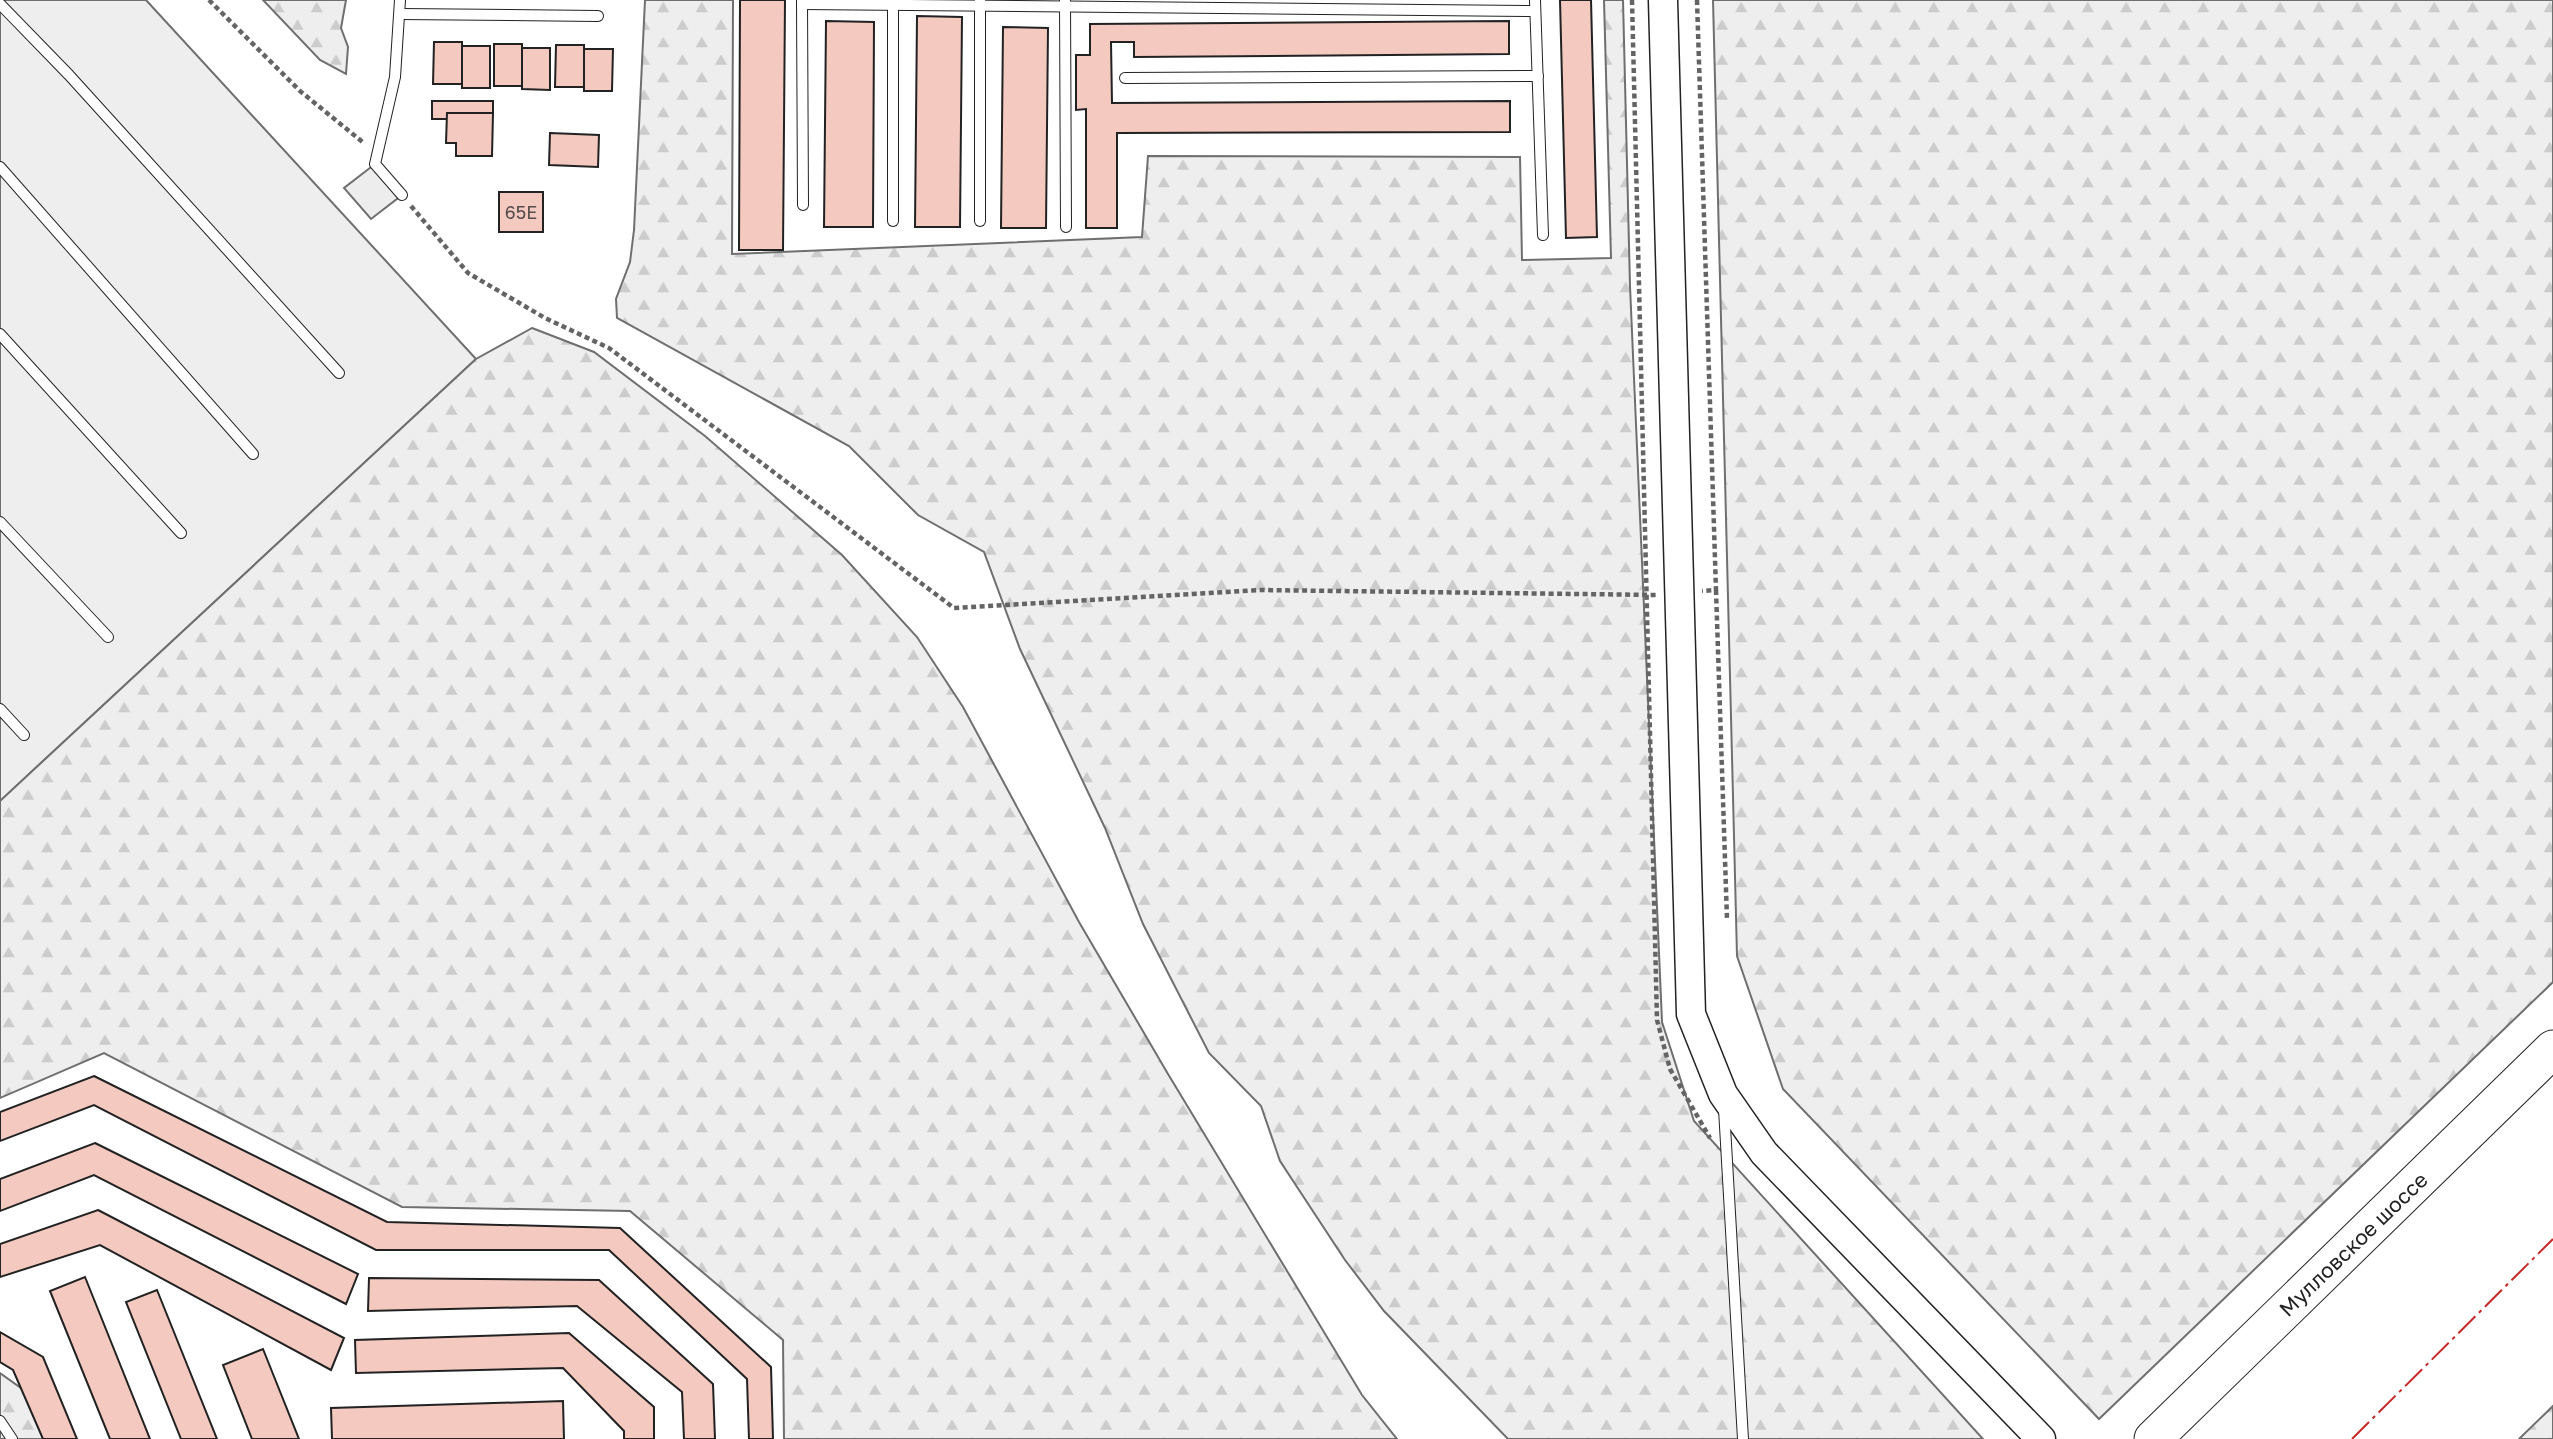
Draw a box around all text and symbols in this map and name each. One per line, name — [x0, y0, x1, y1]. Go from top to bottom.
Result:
house number: 65Е — [505, 201, 537, 223]
street label: Мулловское шоссе — [2273, 1166, 2433, 1322]

